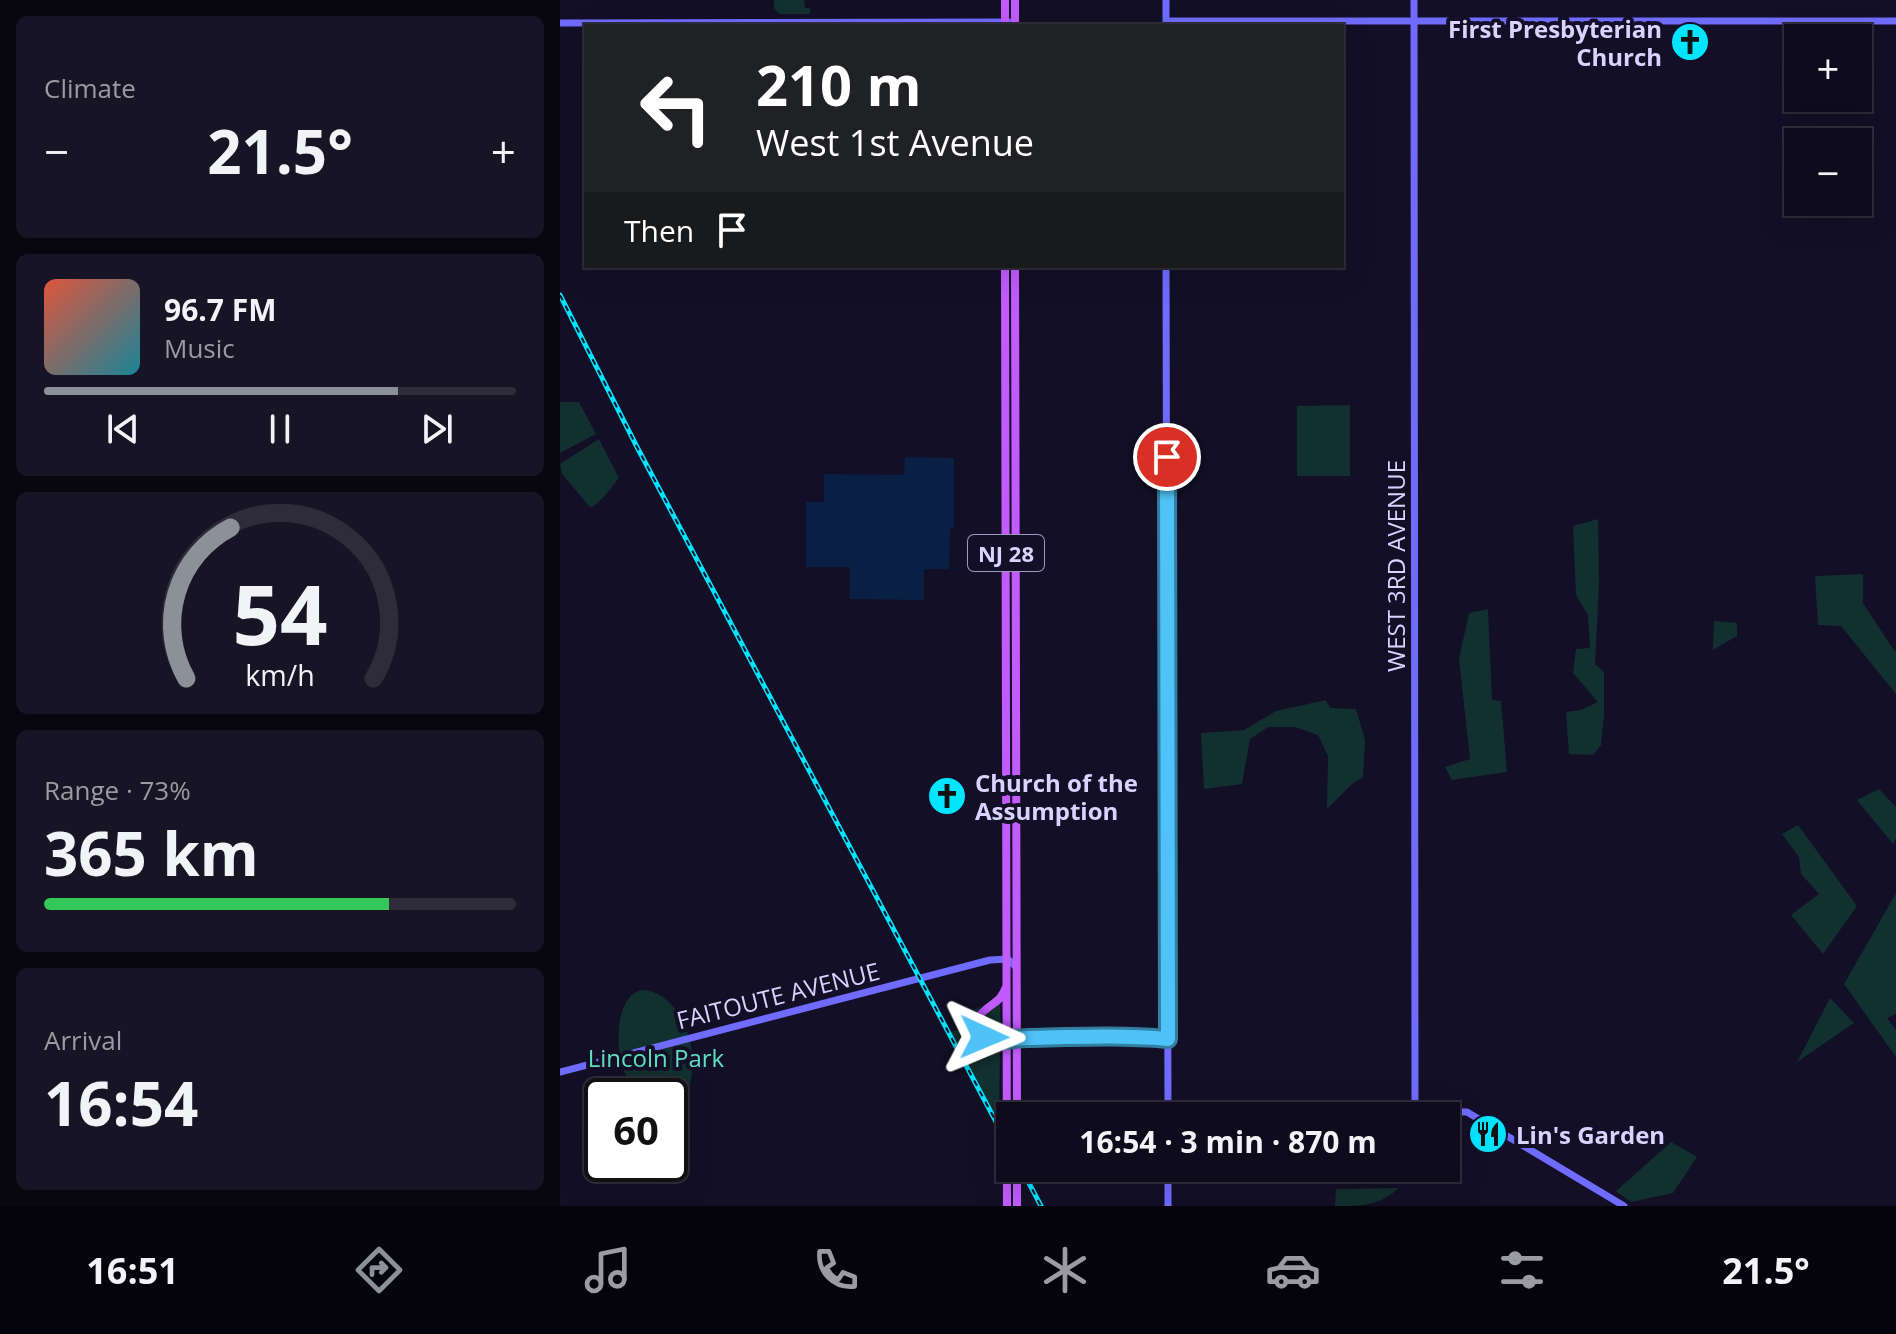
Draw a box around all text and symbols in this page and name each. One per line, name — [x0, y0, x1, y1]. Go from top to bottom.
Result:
place label: First Presbyterian Church — [1448, 12, 1662, 73]
church icon: First Presbyterian Church — [1669, 21, 1711, 63]
map controls — [1784, 24, 1872, 216]
button: + — [1784, 24, 1872, 112]
text: 210 m — [756, 46, 922, 122]
icon: left — [624, 56, 728, 160]
text: Climate — [44, 70, 136, 106]
text: 21.5° — [207, 110, 353, 192]
text: West 1st Avenue — [756, 118, 1034, 167]
text: − — [44, 121, 69, 181]
text: + — [491, 121, 516, 181]
button: − — [1784, 128, 1872, 216]
icon: arrive — [710, 208, 754, 252]
text: Then — [624, 210, 694, 251]
text: 96.7 FM — [164, 289, 277, 330]
text: Music — [164, 330, 235, 366]
icon: previous — [101, 407, 145, 451]
icon: pause — [258, 407, 302, 451]
icon: next — [415, 407, 459, 451]
pin — [1133, 423, 1201, 491]
icon: arrive — [1145, 435, 1189, 479]
street label: WEST 3RD AVENUE — [1379, 460, 1412, 672]
road number: NJ 28 — [968, 535, 1044, 571]
text: 54 — [232, 556, 328, 669]
text: km/h — [245, 655, 315, 694]
place label: Church of the Assumption — [975, 766, 1138, 827]
text: Range · 73% — [44, 772, 191, 808]
church icon: Church of the Assumption — [926, 775, 968, 817]
text: 365 km — [44, 812, 259, 894]
street label: FAITOUTE AVENUE — [673, 954, 883, 1036]
position arrow — [942, 995, 1026, 1079]
text: Arrival — [44, 1022, 122, 1058]
park label: Lincoln Park — [588, 1041, 725, 1074]
text: 16:54 — [44, 1062, 198, 1144]
speed limit sign: 60 — [584, 1078, 688, 1182]
restaurant icon: Lin's Garden — [1467, 1113, 1509, 1155]
place label: Lin's Garden — [1516, 1118, 1665, 1151]
text: 16:54 · 3 min · 870 m — [1079, 1121, 1377, 1162]
icon: directions — [351, 1242, 407, 1298]
icon: music — [580, 1242, 636, 1298]
icon: phone — [808, 1242, 864, 1298]
icon: climate — [1037, 1242, 1093, 1298]
icon: car — [1265, 1242, 1321, 1298]
icon: filters — [1494, 1242, 1550, 1298]
text: 16:51 — [86, 1246, 179, 1295]
text: 21.5° — [1722, 1246, 1810, 1295]

